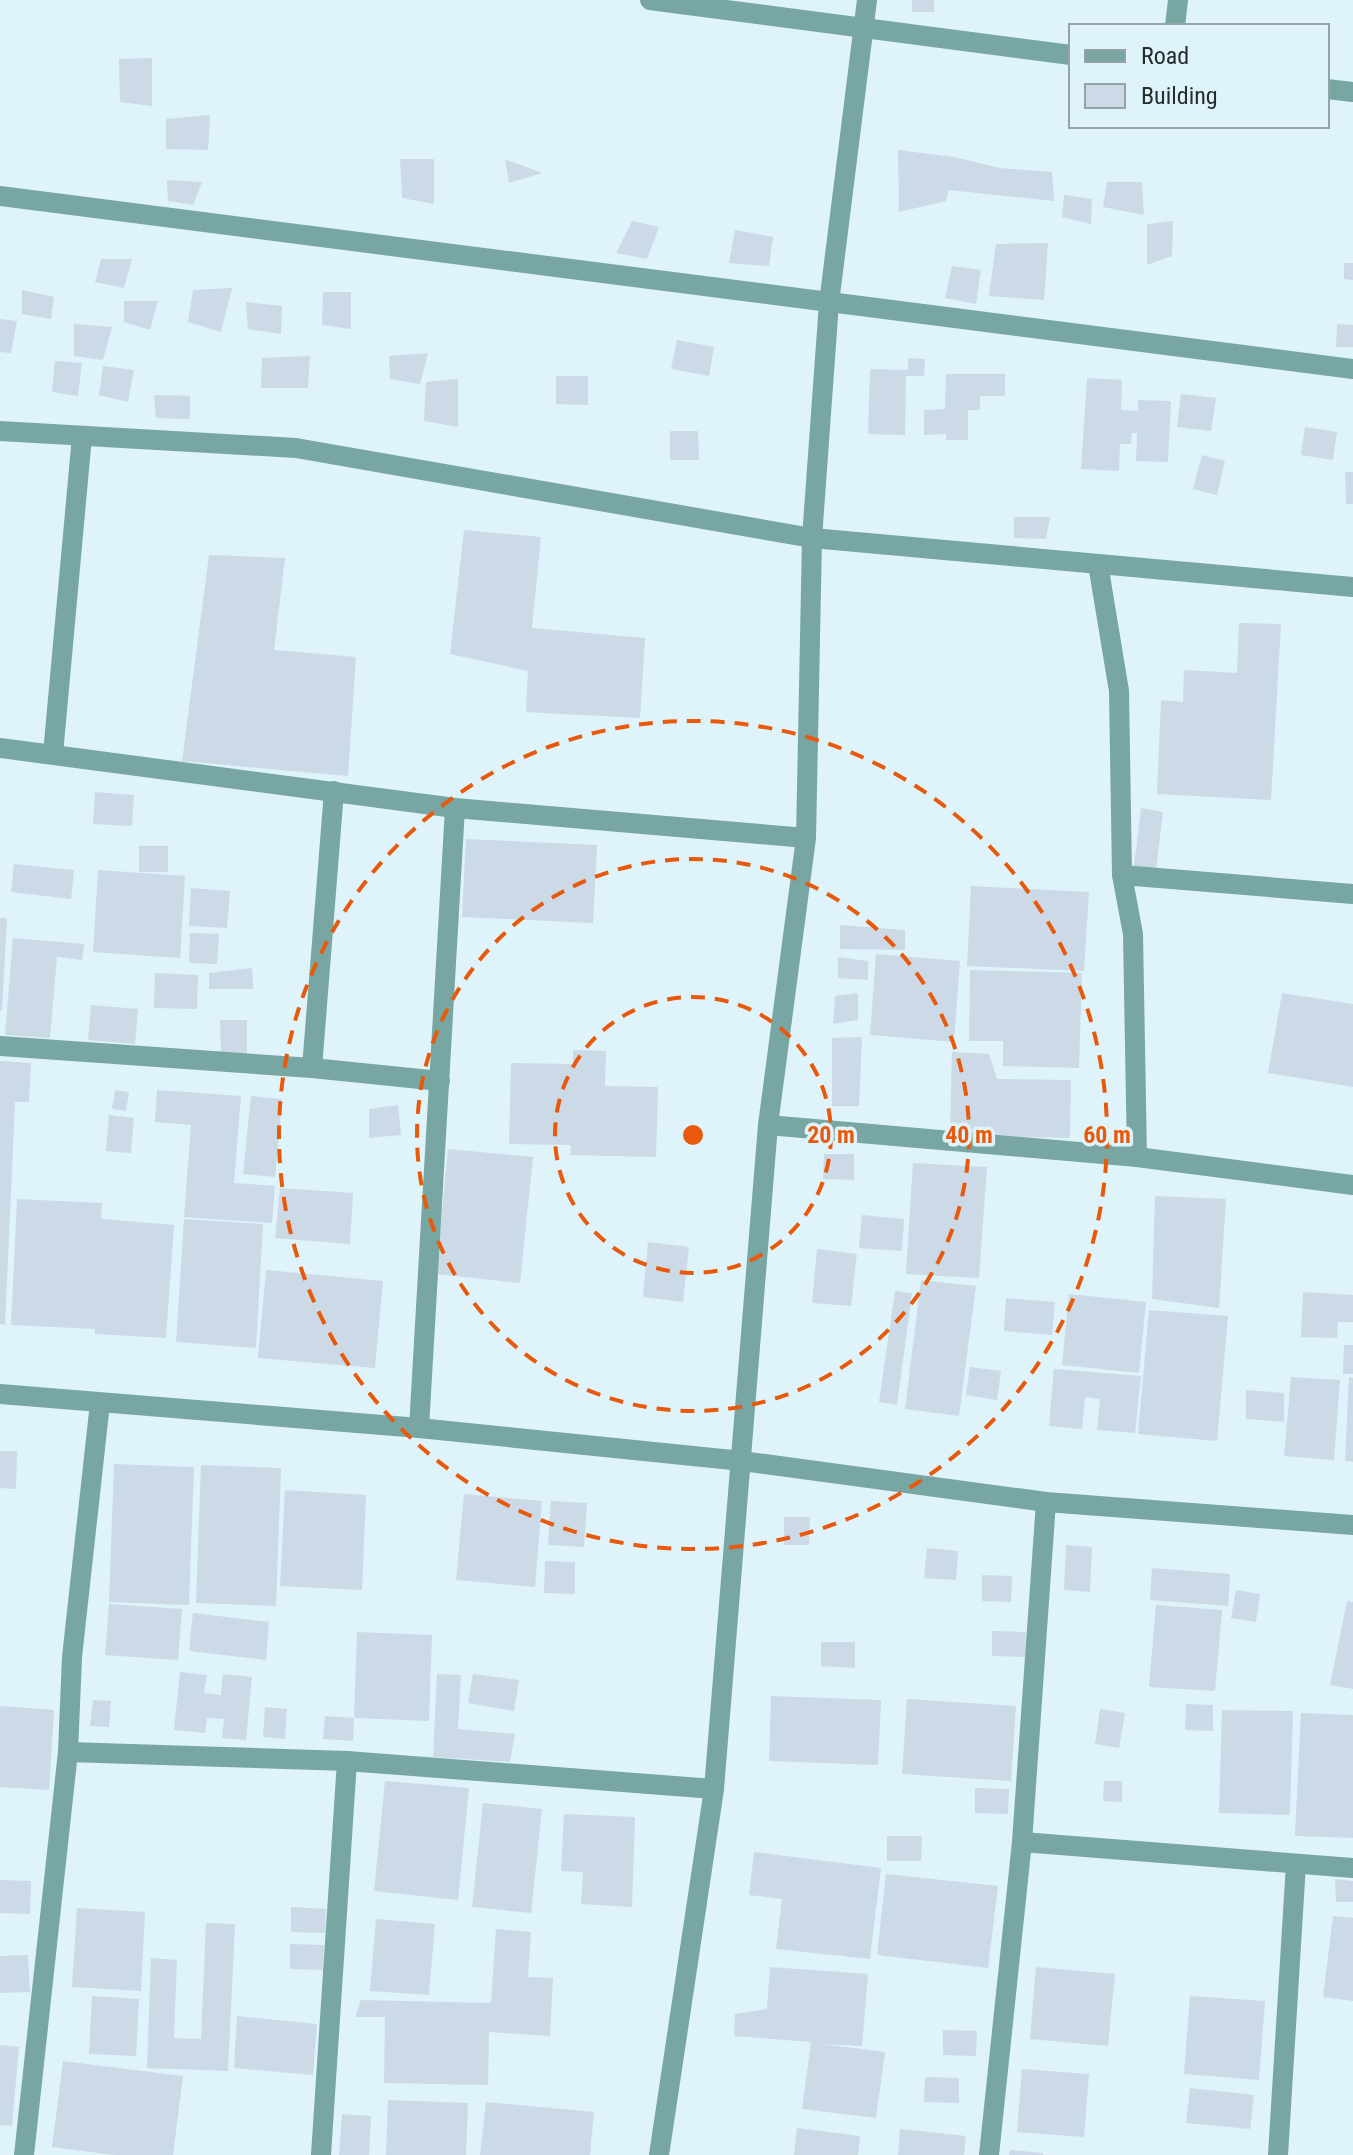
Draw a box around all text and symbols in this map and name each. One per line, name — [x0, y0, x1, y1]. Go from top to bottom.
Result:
legend — [1069, 24, 1329, 128]
text: Road — [1141, 42, 1189, 70]
text: Building — [1141, 82, 1218, 110]
centre of rings — [679, 1121, 707, 1149]
text: 20 m — [807, 1121, 855, 1149]
text: 40 m — [945, 1121, 993, 1149]
text: 60 m — [1083, 1121, 1131, 1149]

